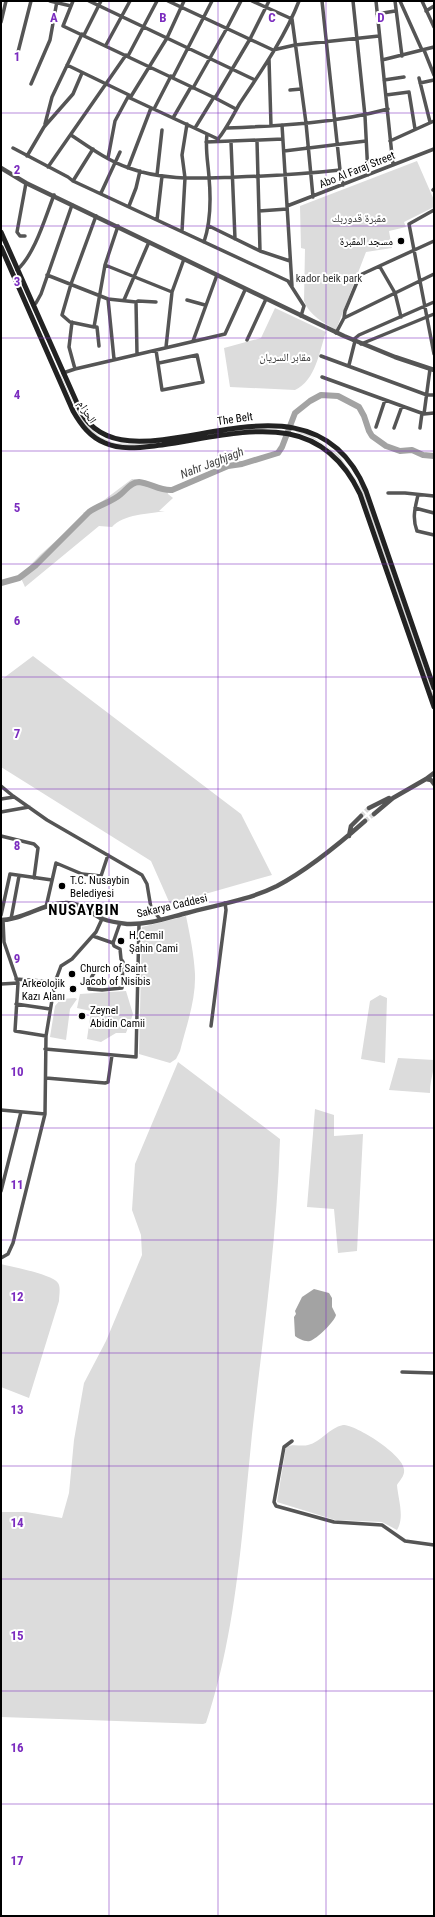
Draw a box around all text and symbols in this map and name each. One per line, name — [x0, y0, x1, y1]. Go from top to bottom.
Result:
text: A — [50, 10, 58, 25]
text: B — [159, 10, 167, 25]
text: C — [268, 10, 276, 25]
text: D — [377, 10, 385, 25]
text: 1 — [14, 49, 20, 64]
street label: Abo Al Faraj Street — [317, 149, 397, 191]
text: 2 — [14, 162, 21, 177]
park label: مقبرة قدوربك — [332, 212, 386, 225]
place label: مسجد المقبرة — [340, 235, 393, 248]
marker: مسجد المقبرة — [396, 236, 406, 246]
park label: kador beik park — [296, 272, 362, 285]
text: 3 — [14, 274, 20, 289]
park label: مقابر السريان — [259, 351, 311, 364]
text: 4 — [14, 387, 21, 402]
street label: الحزام — [75, 398, 99, 426]
street label: The Belt — [216, 410, 254, 428]
water label: Nahr Jaghjagh — [178, 444, 246, 482]
text: 5 — [14, 500, 21, 515]
text: 6 — [14, 613, 21, 628]
text: 7 — [14, 726, 21, 741]
text: 8 — [14, 838, 20, 853]
place label: T.C. Nusaybin Belediyesi — [70, 874, 129, 900]
marker: T.C. Nusaybin Belediyesi — [57, 881, 67, 891]
street label: Sakarya Caddesi — [135, 892, 209, 920]
district label: NUSAYBIN — [48, 901, 120, 919]
place label: H.Cemil Şahin Cami — [129, 929, 178, 955]
marker: H.Cemil Şahin Cami — [116, 936, 126, 946]
text: 9 — [14, 951, 20, 966]
place label: Church of Saint Jacob of Nisibis — [80, 962, 151, 988]
marker: Church of Saint Jacob of Nisibis — [67, 969, 77, 979]
place label: Arkeolojik Kazı Alanı — [22, 977, 65, 1003]
marker: Arkeolojik Kazı Alanı — [68, 984, 78, 994]
place label: Zeynel Abidin Camii — [90, 1004, 145, 1030]
marker: Zeynel Abidin Camii — [77, 1011, 87, 1021]
text: 10 — [10, 1064, 24, 1079]
text: 11 — [10, 1177, 24, 1192]
text: 12 — [10, 1289, 24, 1304]
text: 13 — [10, 1402, 24, 1417]
text: 14 — [10, 1515, 24, 1530]
text: 15 — [10, 1628, 24, 1643]
text: 16 — [10, 1740, 24, 1755]
text: 17 — [10, 1853, 24, 1868]

